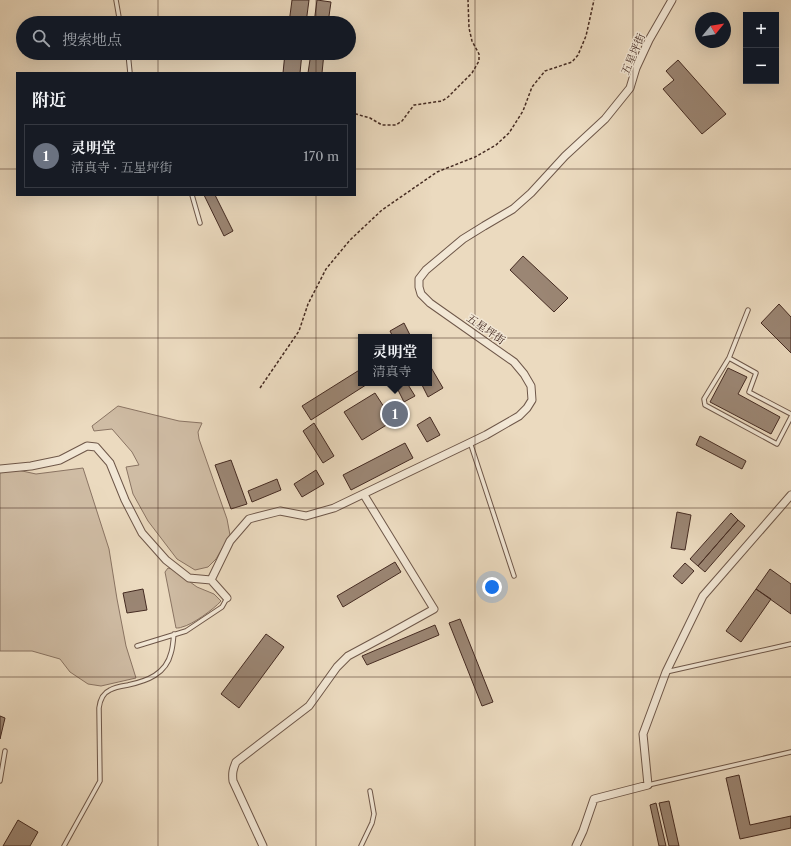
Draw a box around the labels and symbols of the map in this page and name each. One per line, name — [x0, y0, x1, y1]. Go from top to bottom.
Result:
north arrow — [695, 12, 731, 48]
street label: 五星坪街 — [618, 31, 648, 77]
street label: 五星坪街 — [464, 311, 508, 347]
pin: 1 — [382, 399, 408, 429]
your location — [482, 577, 502, 597]

